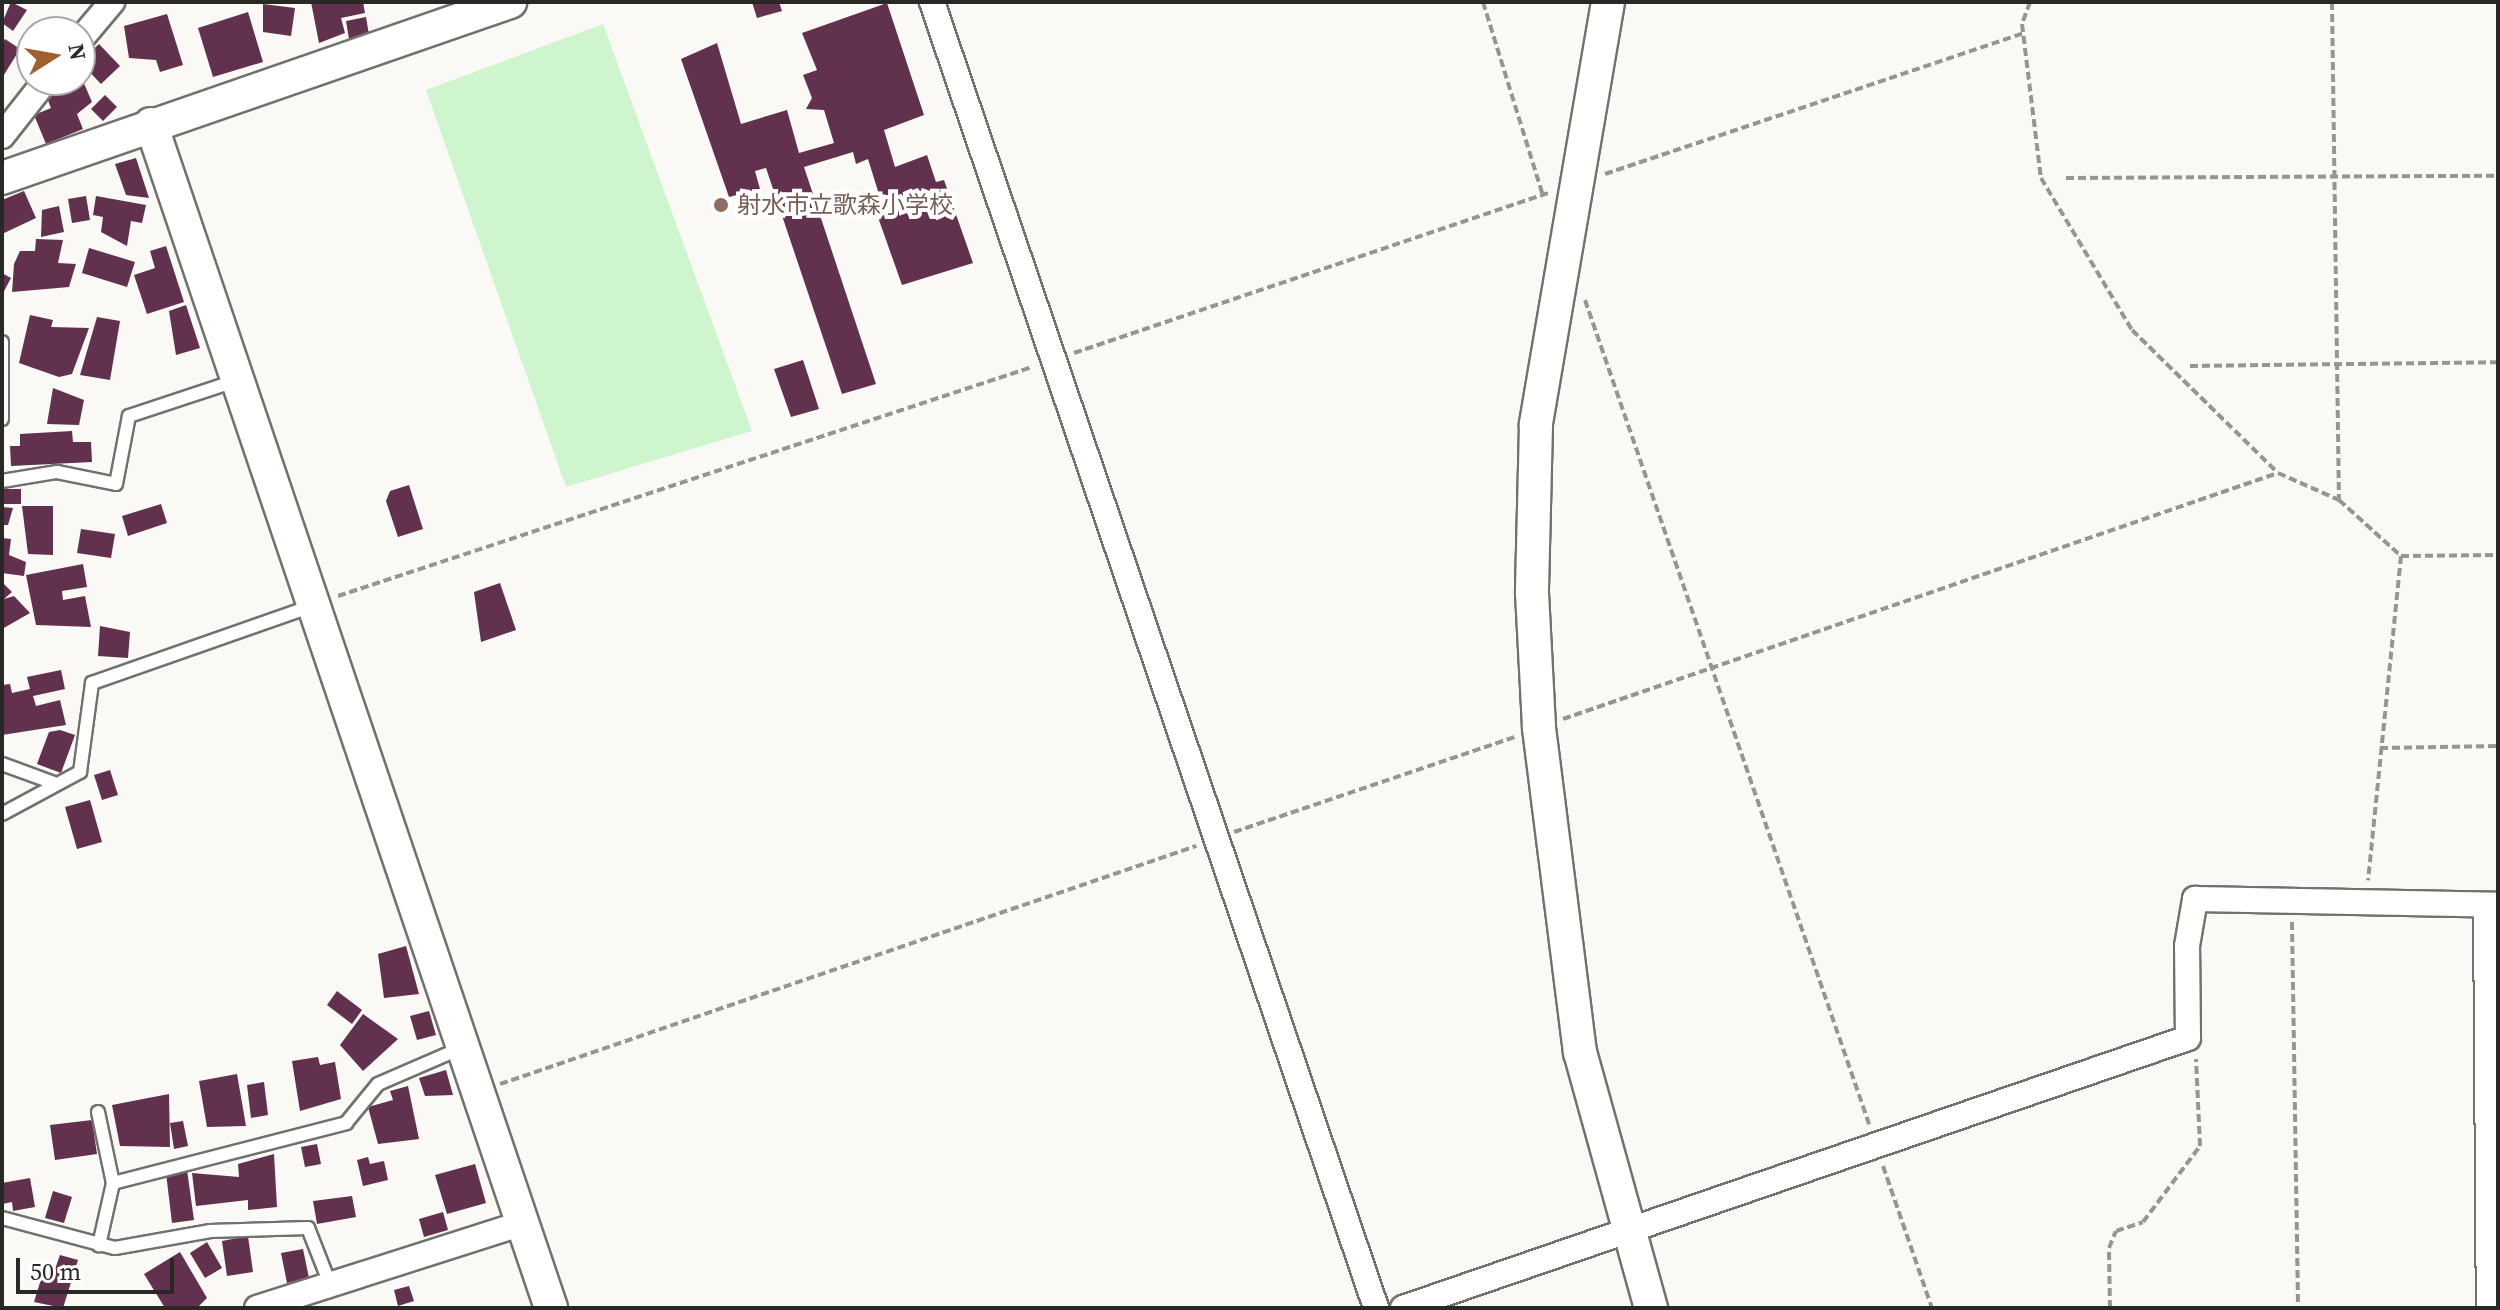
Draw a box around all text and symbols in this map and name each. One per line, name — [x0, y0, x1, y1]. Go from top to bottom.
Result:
north arrow — [16, 16, 96, 96]
text: N — [61, 41, 94, 63]
place label: 射水市立歌森小学校 — [737, 191, 953, 219]
marker: 射水市立歌森小学校 — [712, 196, 730, 214]
scale bar — [20, 1242, 178, 1292]
text: 50 m — [30, 1255, 81, 1288]

